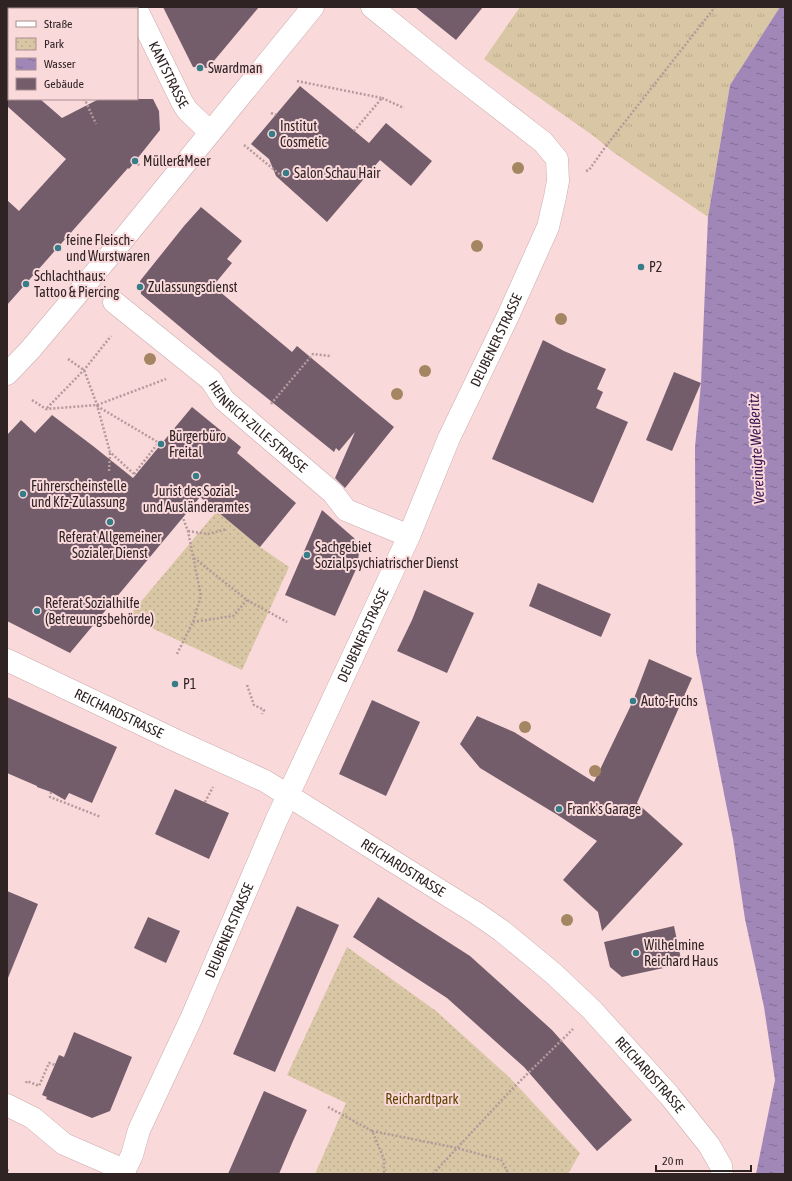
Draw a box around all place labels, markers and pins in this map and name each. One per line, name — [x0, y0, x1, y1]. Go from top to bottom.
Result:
place label: Swardman — [208, 60, 263, 76]
marker: Swardman — [195, 63, 205, 73]
place label: Institut Cosmetic — [280, 118, 328, 150]
marker: Institut Cosmetic — [267, 129, 277, 139]
place label: Müller&Meer — [143, 153, 211, 169]
marker: Müller&Meer — [130, 156, 140, 166]
place label: Salon Schau Hair — [294, 165, 381, 181]
marker: Salon Schau Hair — [281, 168, 291, 178]
place label: feine Fleisch- und Wurstwaren — [66, 232, 150, 264]
marker: feine Fleisch- und Wurstwaren — [53, 243, 63, 253]
place label: P2 — [649, 259, 662, 275]
marker: P2 — [636, 262, 646, 272]
place label: Schlachthaus: Tattoo & Piercing — [34, 268, 119, 300]
marker: Schlachthaus: Tattoo & Piercing — [21, 279, 31, 289]
place label: Zulassungsdienst — [148, 279, 238, 295]
marker: Zulassungsdienst — [135, 282, 145, 292]
place label: Bürgerbüro Freital — [169, 428, 226, 460]
marker: Bürgerbüro Freital — [156, 439, 166, 449]
marker: Jurist des Sozial- und Ausländeramtes — [191, 471, 201, 481]
place label: Führerscheinstelle und Kfz-Zulassung — [31, 478, 127, 510]
place label: Jurist des Sozial- und Ausländeramtes — [143, 483, 249, 515]
marker: Führerscheinstelle und Kfz-Zulassung — [18, 489, 28, 499]
marker: Referat Allgemeiner Sozialer Dienst — [105, 517, 115, 527]
place label: Referat Allgemeiner Sozialer Dienst — [59, 529, 162, 561]
place label: Sachgebiet Sozialpsychiatrischer Dienst — [315, 539, 459, 571]
marker: Sachgebiet Sozialpsychiatrischer Dienst — [302, 550, 312, 560]
place label: Referat Sozialhilfe (Betreuungsbehörde) — [45, 595, 154, 627]
marker: Referat Sozialhilfe (Betreuungsbehörde) — [32, 606, 42, 616]
place label: P1 — [183, 676, 196, 692]
marker: P1 — [170, 679, 180, 689]
place label: Auto-Fuchs — [641, 693, 698, 709]
marker: Auto-Fuchs — [628, 696, 638, 706]
place label: Frank's Garage — [567, 801, 641, 817]
marker: Frank's Garage — [554, 804, 564, 814]
place label: Wilhelmine Reichard Haus — [644, 937, 718, 969]
marker: Wilhelmine Reichard Haus — [631, 948, 641, 958]

